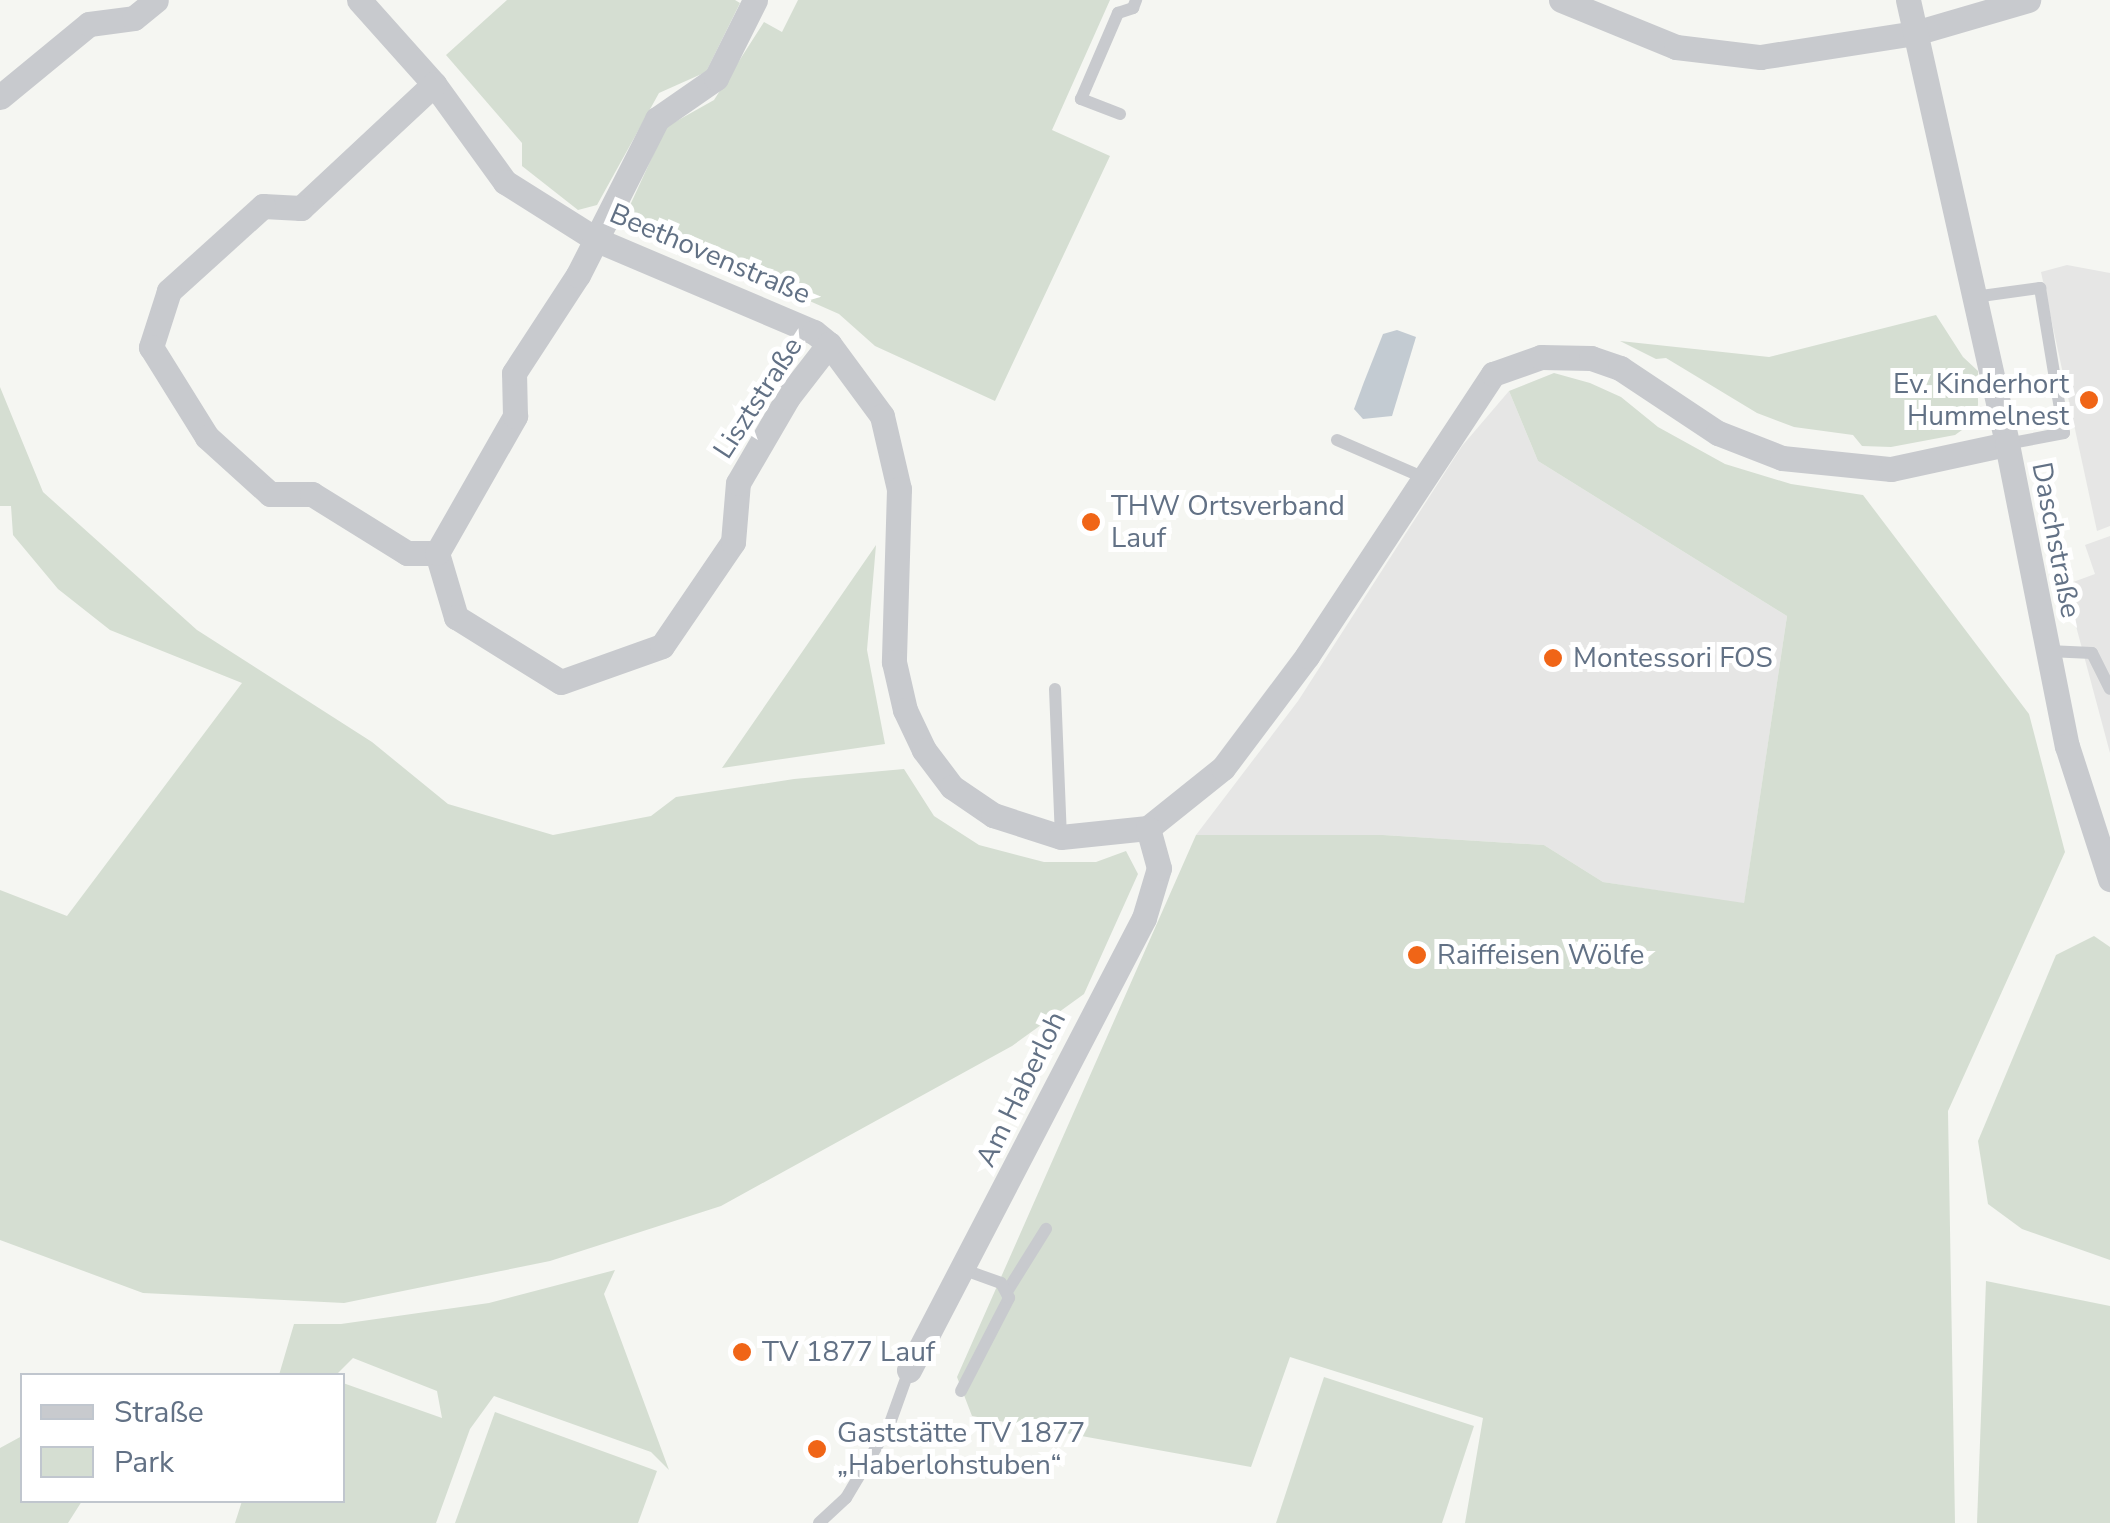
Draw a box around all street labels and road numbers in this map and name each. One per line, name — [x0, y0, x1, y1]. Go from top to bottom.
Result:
street label: Beethovenstraße — [605, 197, 815, 311]
street label: Lisztstraße — [706, 331, 810, 465]
street label: Daschstraße — [2024, 459, 2088, 621]
street label: Am Haberloh — [969, 1006, 1073, 1172]

